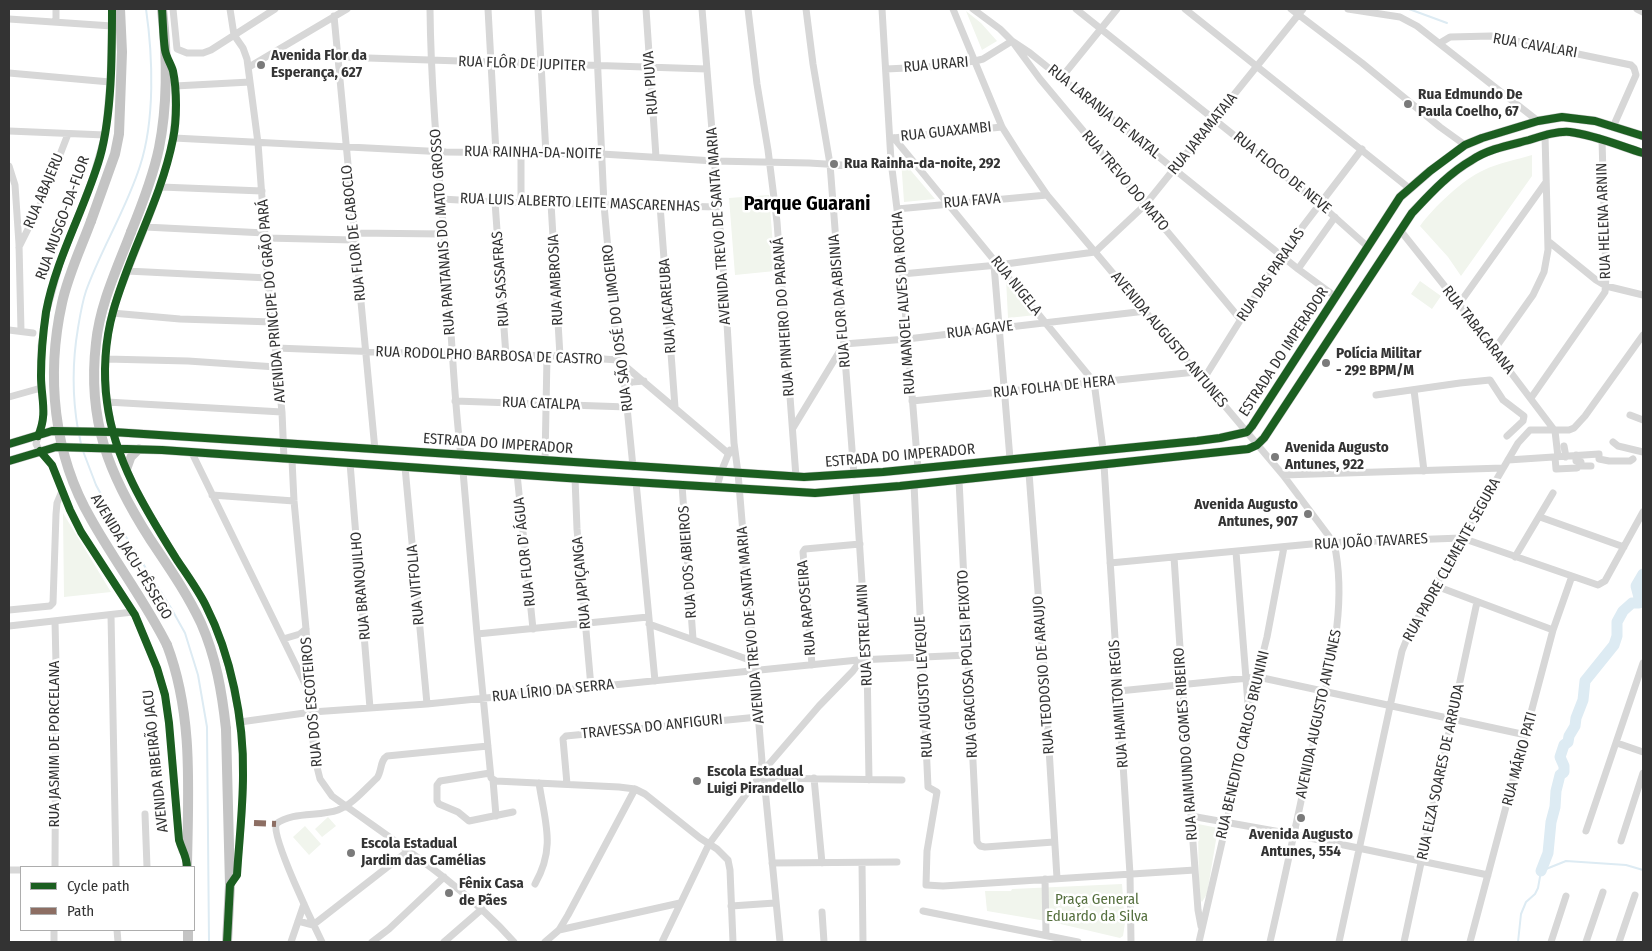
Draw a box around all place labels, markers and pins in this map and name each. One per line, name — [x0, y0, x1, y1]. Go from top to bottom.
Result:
place label: Avenida Flor da Esperança, 627 — [271, 47, 367, 82]
marker: Avenida Flor da Esperança, 627 — [255, 59, 267, 71]
place label: Rua Edmundo De Paula Coelho, 67 — [1418, 86, 1523, 121]
marker: Rua Edmundo De Paula Coelho, 67 — [1402, 98, 1414, 110]
place label: Rua Rainha-da-noite, 292 — [844, 155, 1000, 173]
marker: Rua Rainha-da-noite, 292 — [828, 158, 840, 170]
place label: Polícia Militar - 29º BPM/M — [1336, 345, 1421, 380]
marker: Polícia Militar - 29º BPM/M — [1320, 357, 1332, 369]
place label: Avenida Augusto Antunes, 922 — [1285, 439, 1389, 474]
marker: Avenida Augusto Antunes, 922 — [1269, 451, 1281, 463]
place label: Avenida Augusto Antunes, 907 — [1194, 496, 1298, 531]
marker: Avenida Augusto Antunes, 907 — [1302, 508, 1314, 520]
place label: Escola Estadual Luigi Pirandello — [707, 763, 804, 798]
marker: Escola Estadual Luigi Pirandello — [691, 775, 703, 787]
marker: Avenida Augusto Antunes, 554 — [1295, 812, 1307, 824]
place label: Avenida Augusto Antunes, 554 — [1249, 826, 1353, 861]
place label: Escola Estadual Jardim das Camélias — [361, 835, 486, 870]
marker: Escola Estadual Jardim das Camélias — [345, 847, 357, 859]
place label: Fênix Casa de Pães — [459, 875, 524, 910]
marker: Fênix Casa de Pães — [443, 887, 455, 899]

